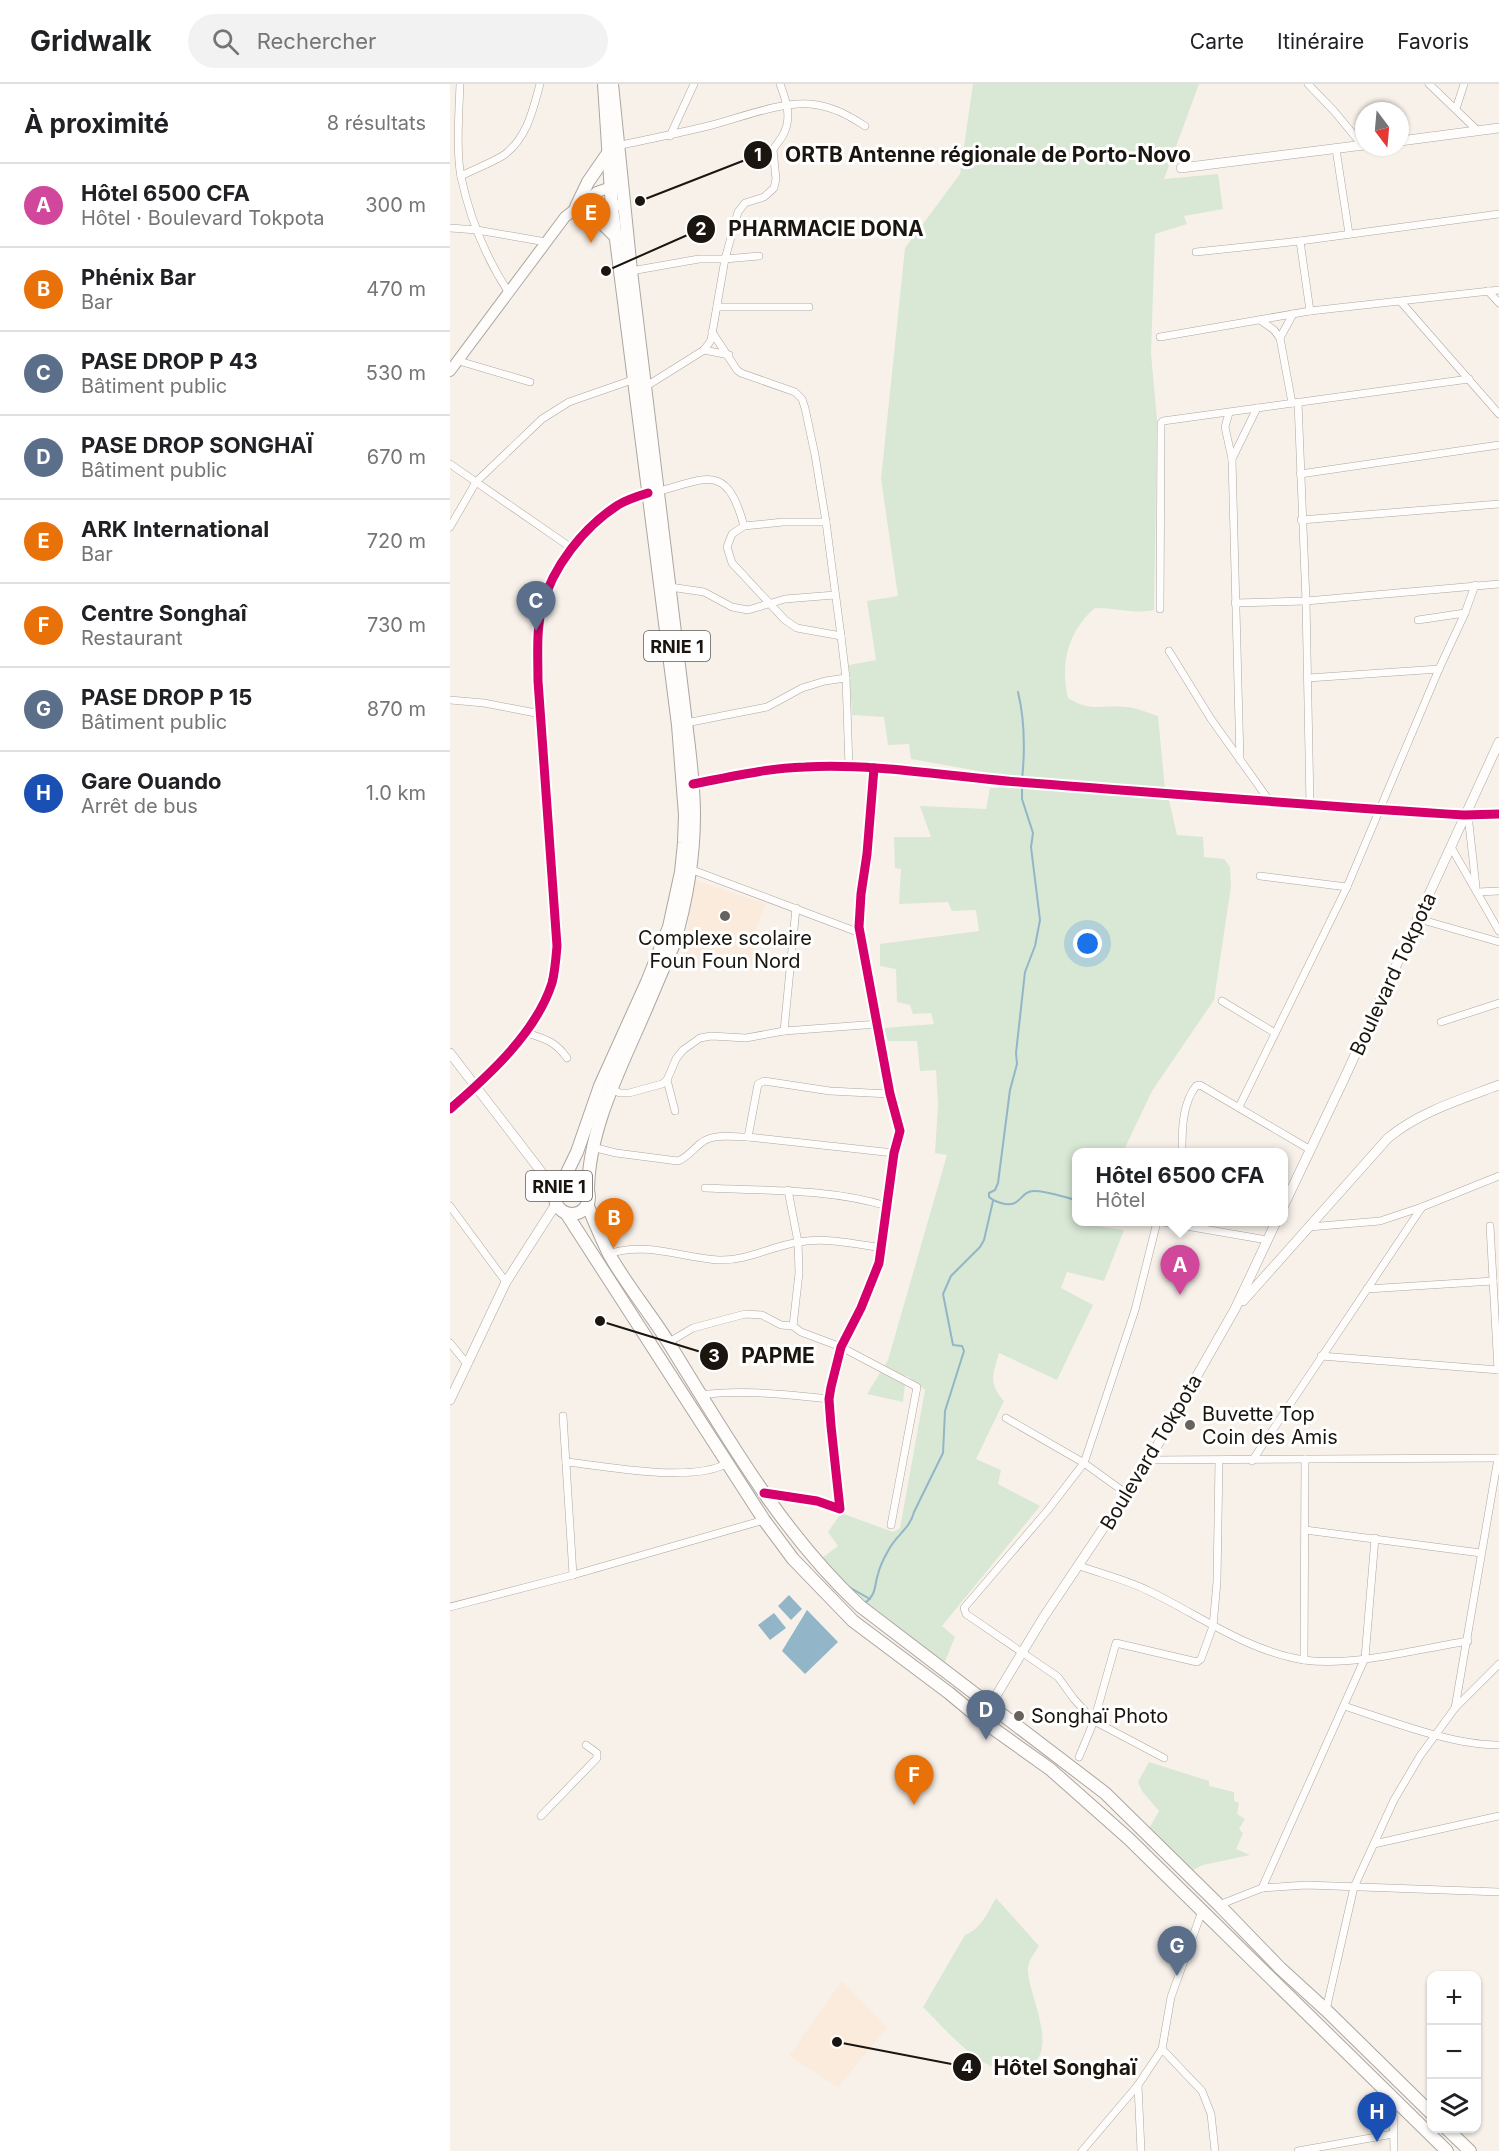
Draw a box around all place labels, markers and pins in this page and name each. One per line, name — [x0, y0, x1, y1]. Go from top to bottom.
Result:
callout: ORTB Antenne régionale de Porto-Novo — [743, 135, 1203, 174]
pin: E — [572, 194, 610, 243]
callout: PHARMACIE DONA — [686, 210, 936, 249]
pin: C — [516, 582, 556, 631]
marker: Complexe scolaire Foun Foun Nord — [718, 909, 732, 923]
place label: Complexe scolaire Foun Foun Nord — [638, 926, 812, 973]
pin: B — [594, 1198, 634, 1248]
pin: A — [1160, 1246, 1200, 1295]
callout: PAPME — [699, 1336, 827, 1375]
place label: Buvette Top Coin des Amis — [1202, 1402, 1338, 1449]
marker: Buvette Top Coin des Amis — [1183, 1418, 1197, 1432]
pin: D — [966, 1690, 1006, 1740]
place label: Songhaï Photo — [1031, 1704, 1168, 1728]
marker: Songhaï Photo — [1012, 1709, 1026, 1723]
pin: F — [894, 1756, 934, 1805]
pin: G — [1158, 1926, 1196, 1976]
callout: Hôtel Songhaï — [952, 2048, 1149, 2087]
pin: H — [1358, 2092, 1396, 2142]

